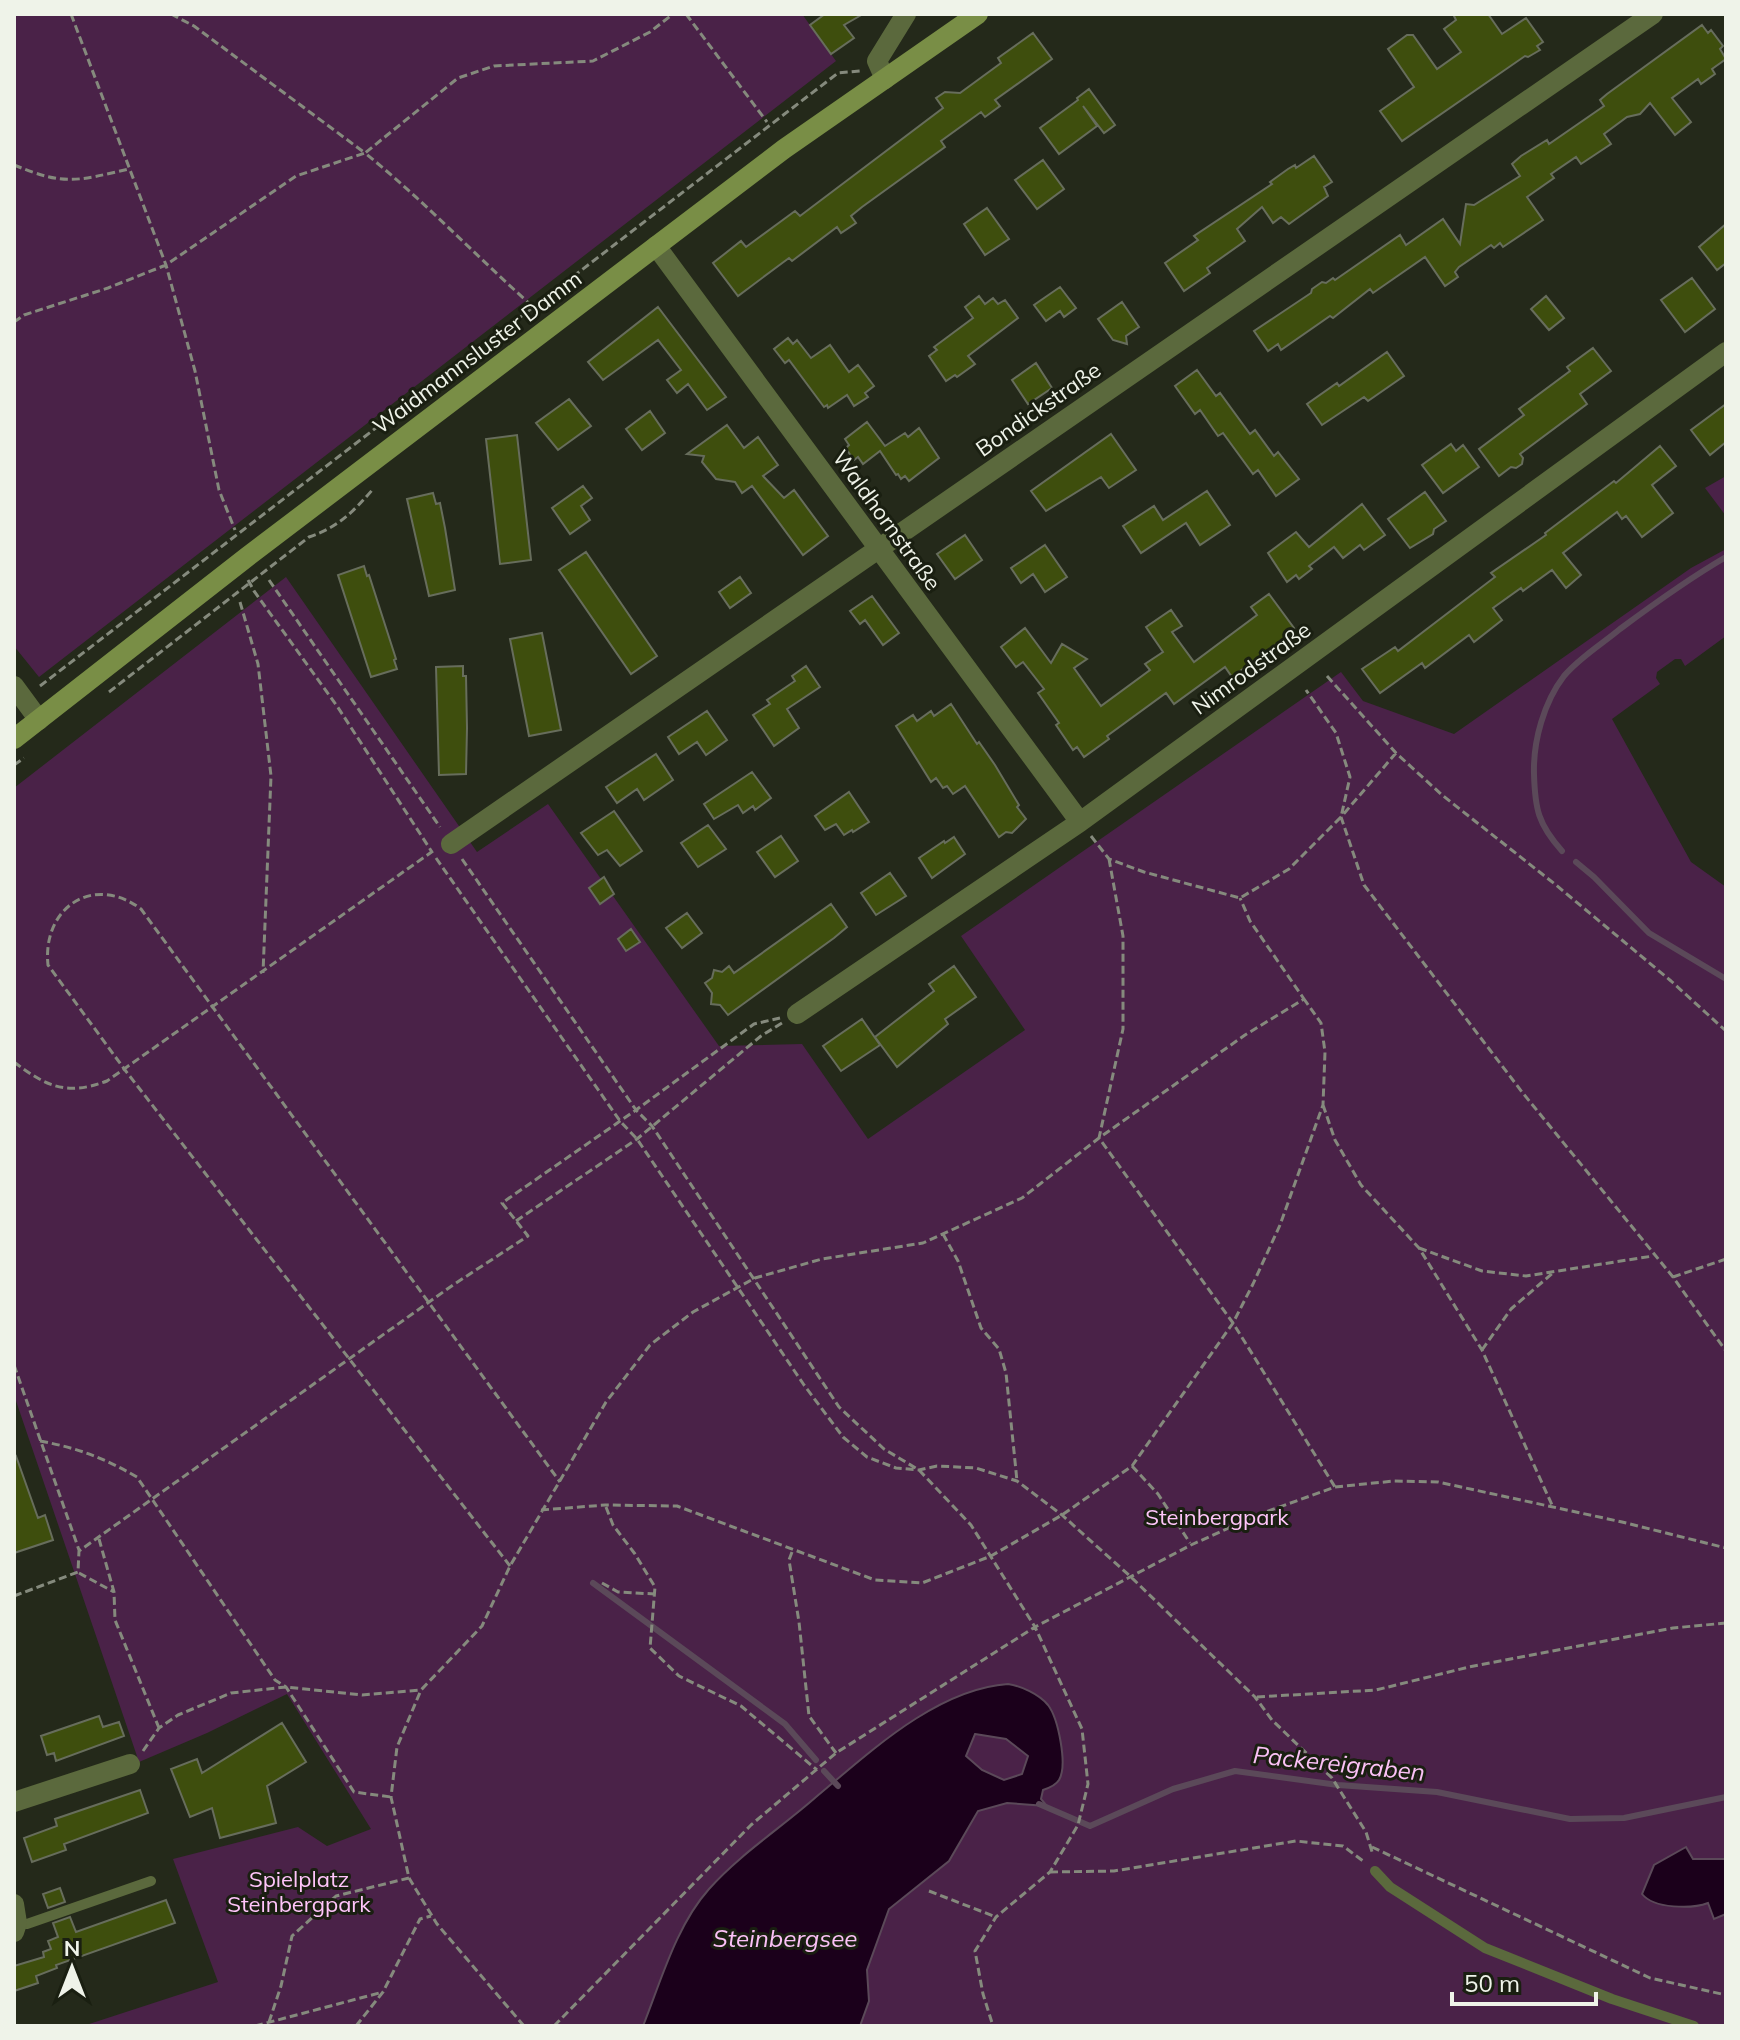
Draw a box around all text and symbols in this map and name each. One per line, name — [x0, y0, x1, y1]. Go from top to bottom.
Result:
street label: Waidmannsluster Damm — [367, 264, 587, 440]
street label: Bondickstraße — [970, 356, 1106, 462]
street label: Waldhornstraße — [827, 444, 947, 596]
street label: Nimrodstraße — [1186, 616, 1316, 720]
park label: Steinbergpark — [1145, 1503, 1289, 1531]
water label: Packereigraben — [1252, 1739, 1427, 1787]
park label: Spielplatz Steinbergpark — [227, 1865, 371, 1918]
water label: Steinbergsee — [713, 1923, 857, 1953]
north arrow — [32, 1928, 112, 2008]
text: N — [64, 1934, 80, 1962]
scale bar — [1452, 1956, 1596, 2006]
text: 50 m — [1464, 1968, 1520, 1998]

